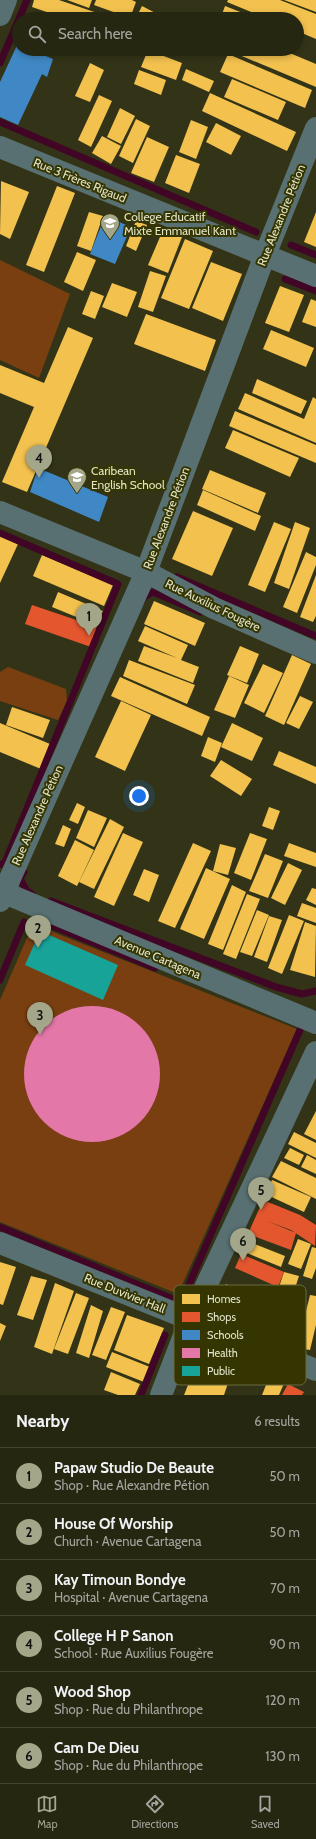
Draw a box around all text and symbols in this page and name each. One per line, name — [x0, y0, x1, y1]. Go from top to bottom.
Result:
search box — [12, 12, 304, 56]
icon: search — [26, 23, 48, 45]
text: Search here — [58, 25, 133, 43]
street label: Rue 3 Frères Rigaud — [31, 155, 129, 205]
street label: Rue Alexandre Pétion — [254, 162, 308, 268]
place label: College Educatif Mixte Emmanuel Kant — [124, 209, 236, 238]
school or university icon: College Educatif Mixte Emmanuel Kant — [99, 212, 121, 240]
pin: 4 — [26, 445, 52, 478]
place label: Caribean English School — [91, 463, 165, 492]
street label: Rue Alexandre Pétion — [140, 464, 193, 571]
school or university icon: Caribean English School — [66, 466, 88, 494]
street label: Rue Auxilius Fougère — [163, 575, 263, 635]
pin: 1 — [76, 603, 102, 636]
street label: Rue Alexandre Pétion — [8, 762, 66, 868]
your location — [129, 786, 149, 806]
pin: 2 — [25, 915, 51, 948]
street label: Avenue Cartagena — [113, 932, 204, 982]
pin: 3 — [27, 1002, 53, 1035]
pin: 5 — [248, 1177, 274, 1210]
pin: 6 — [230, 1228, 256, 1261]
street label: Rue Duvivier Hall — [82, 1270, 168, 1316]
legend — [174, 1285, 306, 1385]
text: Homes — [207, 1292, 241, 1306]
text: Shops — [207, 1310, 236, 1324]
text: Schools — [207, 1328, 244, 1342]
text: Health — [207, 1346, 238, 1360]
text: Public — [207, 1364, 235, 1378]
text: Nearby — [16, 1411, 69, 1431]
text: 6 results — [254, 1413, 300, 1429]
text: Papaw Studio De Beaute — [54, 1459, 214, 1477]
text: 1 — [27, 1468, 31, 1484]
text: 50 m — [270, 1468, 300, 1484]
text: Shop · Rue Alexandre Pétion — [54, 1477, 209, 1493]
text: House Of Worship — [54, 1515, 173, 1533]
text: 2 — [26, 1524, 32, 1540]
text: 50 m — [270, 1524, 300, 1540]
text: Church · Avenue Cartagena — [54, 1533, 201, 1549]
text: Kay Timoun Bondye — [54, 1571, 186, 1589]
text: 3 — [25, 1580, 33, 1596]
text: 70 m — [270, 1580, 300, 1596]
text: Hospital · Avenue Cartagena — [54, 1589, 208, 1605]
text: College H P Sanon — [54, 1627, 174, 1645]
text: 4 — [25, 1636, 33, 1652]
text: 90 m — [269, 1636, 300, 1652]
text: School · Rue Auxilius Fougère — [54, 1645, 213, 1661]
text: Wood Shop — [54, 1683, 131, 1701]
text: 5 — [26, 1692, 32, 1708]
text: 120 m — [266, 1692, 300, 1708]
text: Shop · Rue du Philanthrope — [54, 1701, 203, 1717]
text: Cam De Dieu — [54, 1739, 139, 1757]
text: 6 — [25, 1748, 33, 1764]
text: 130 m — [265, 1748, 300, 1764]
text: Shop · Rue du Philanthrope — [54, 1757, 203, 1773]
tab: Map — [36, 1793, 58, 1831]
tab: Directions — [131, 1793, 178, 1831]
tab: Saved — [251, 1793, 280, 1831]

